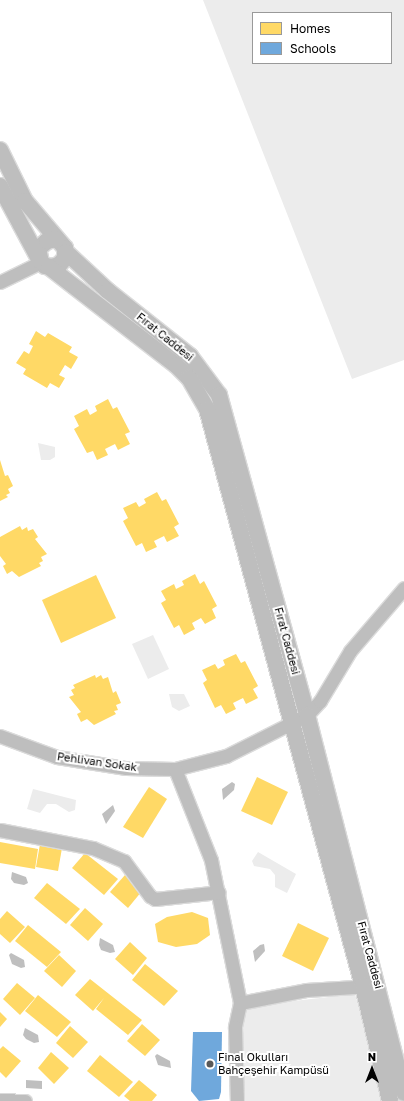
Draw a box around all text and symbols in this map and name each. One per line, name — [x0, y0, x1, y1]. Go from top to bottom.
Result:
legend — [252, 12, 392, 64]
text: Homes — [290, 21, 330, 36]
text: Schools — [290, 41, 336, 56]
street label: Fırat Caddesi — [134, 310, 196, 364]
street label: Fırat Caddesi — [272, 606, 302, 676]
street label: Pehlivan Sokak — [56, 750, 138, 774]
street label: Fırat Caddesi — [355, 920, 385, 990]
north arrow — [352, 1049, 392, 1089]
text: N — [368, 1050, 376, 1063]
place label: Final Okulları Bahçeşehir Kampüsü — [218, 1051, 329, 1077]
marker: Final Okulları Bahçeşehir Kampüsü — [205, 1059, 215, 1069]

